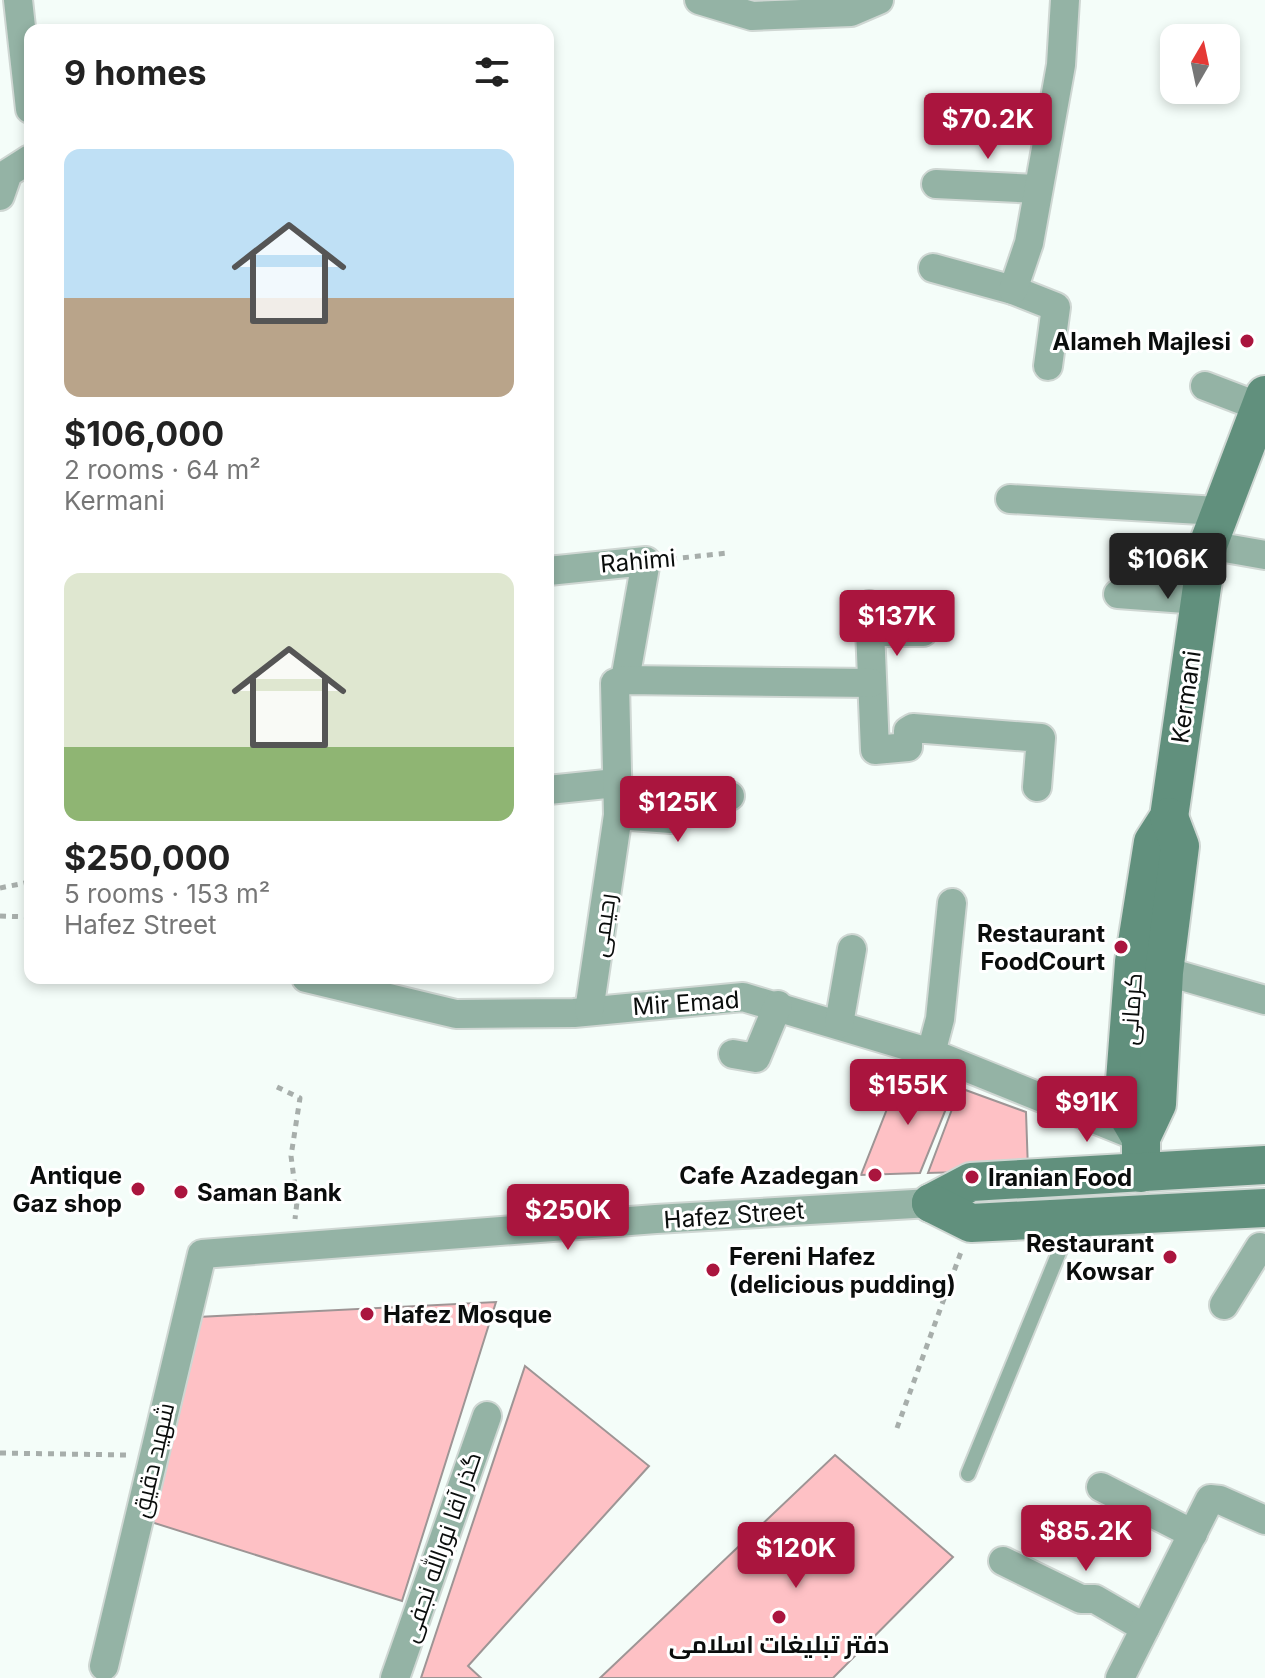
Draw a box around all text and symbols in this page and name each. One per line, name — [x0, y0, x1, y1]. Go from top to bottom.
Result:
north arrow — [1160, 24, 1240, 104]
map controls — [1160, 24, 1240, 104]
icon: filters — [470, 50, 514, 94]
text: 9 homes — [64, 52, 206, 93]
pin: $70.2K — [923, 93, 1053, 161]
text: $70.2K — [942, 103, 1034, 134]
icon: home — [217, 201, 361, 345]
place label: Alameh Majlesi — [1052, 327, 1231, 356]
marker: Alameh Majlesi — [1238, 332, 1256, 350]
text: $106,000 — [64, 413, 224, 454]
text: 2 rooms · 64 m² — [64, 454, 261, 485]
text: Kermani — [64, 485, 165, 516]
pin: $106K — [1112, 533, 1224, 601]
street label: Rahimi — [599, 543, 677, 579]
text: $106K — [1127, 543, 1209, 574]
pin: $137K — [841, 590, 953, 658]
text: $137K — [858, 600, 936, 631]
icon: home — [217, 625, 361, 769]
street label: Kermani — [1165, 649, 1207, 745]
pin: $125K — [622, 776, 734, 844]
text: $125K — [638, 786, 718, 817]
text: $250,000 — [64, 837, 230, 878]
text: 5 rooms · 153 m² — [64, 878, 270, 909]
street label: رحیمی — [584, 891, 622, 959]
text: Hafez Street — [64, 909, 217, 940]
place label: Restaurant FoodCourt — [977, 919, 1105, 976]
marker: Restaurant FoodCourt — [1112, 938, 1130, 956]
street label: کرمانی — [1114, 972, 1148, 1046]
street label: Mir Emad — [632, 985, 740, 1021]
pin: $155K — [852, 1059, 964, 1127]
text: $155K — [868, 1069, 948, 1100]
pin: $91K — [1040, 1076, 1134, 1144]
text: $91K — [1055, 1086, 1119, 1117]
place label: Antique Gaz shop — [12, 1161, 122, 1218]
place label: Cafe Azadegan — [679, 1161, 859, 1190]
place label: Iranian Food — [988, 1163, 1132, 1192]
marker: Cafe Azadegan — [866, 1166, 884, 1184]
marker: Iranian Food — [963, 1168, 981, 1186]
place label: Saman Bank — [197, 1178, 342, 1207]
marker: Antique Gaz shop — [129, 1180, 147, 1198]
marker: Saman Bank — [172, 1183, 190, 1201]
pin: $250K — [512, 1184, 624, 1252]
text: $250K — [525, 1194, 611, 1225]
street label: Hafez Street — [663, 1196, 805, 1234]
place label: Restaurant Kowsar — [1026, 1229, 1154, 1286]
place label: Fereni Hafez (delicious pudding) — [729, 1242, 956, 1299]
marker: Restaurant Kowsar — [1161, 1248, 1179, 1266]
marker: Fereni Hafez (delicious pudding) — [704, 1261, 722, 1279]
place label: Hafez Mosque — [383, 1300, 552, 1329]
marker: Hafez Mosque — [358, 1305, 376, 1323]
street label: شهید دقیق — [126, 1400, 181, 1521]
street label: گذر آقا نورالله نجفی — [394, 1448, 487, 1646]
pin: $85.2K — [1021, 1505, 1151, 1573]
text: $85.2K — [1039, 1515, 1133, 1546]
pin: $120K — [740, 1522, 852, 1590]
text: $120K — [756, 1532, 836, 1563]
marker: دفتر تبلیغات اسلامی — [770, 1608, 788, 1626]
place label: دفتر تبلیغات اسلامی — [669, 1630, 889, 1659]

